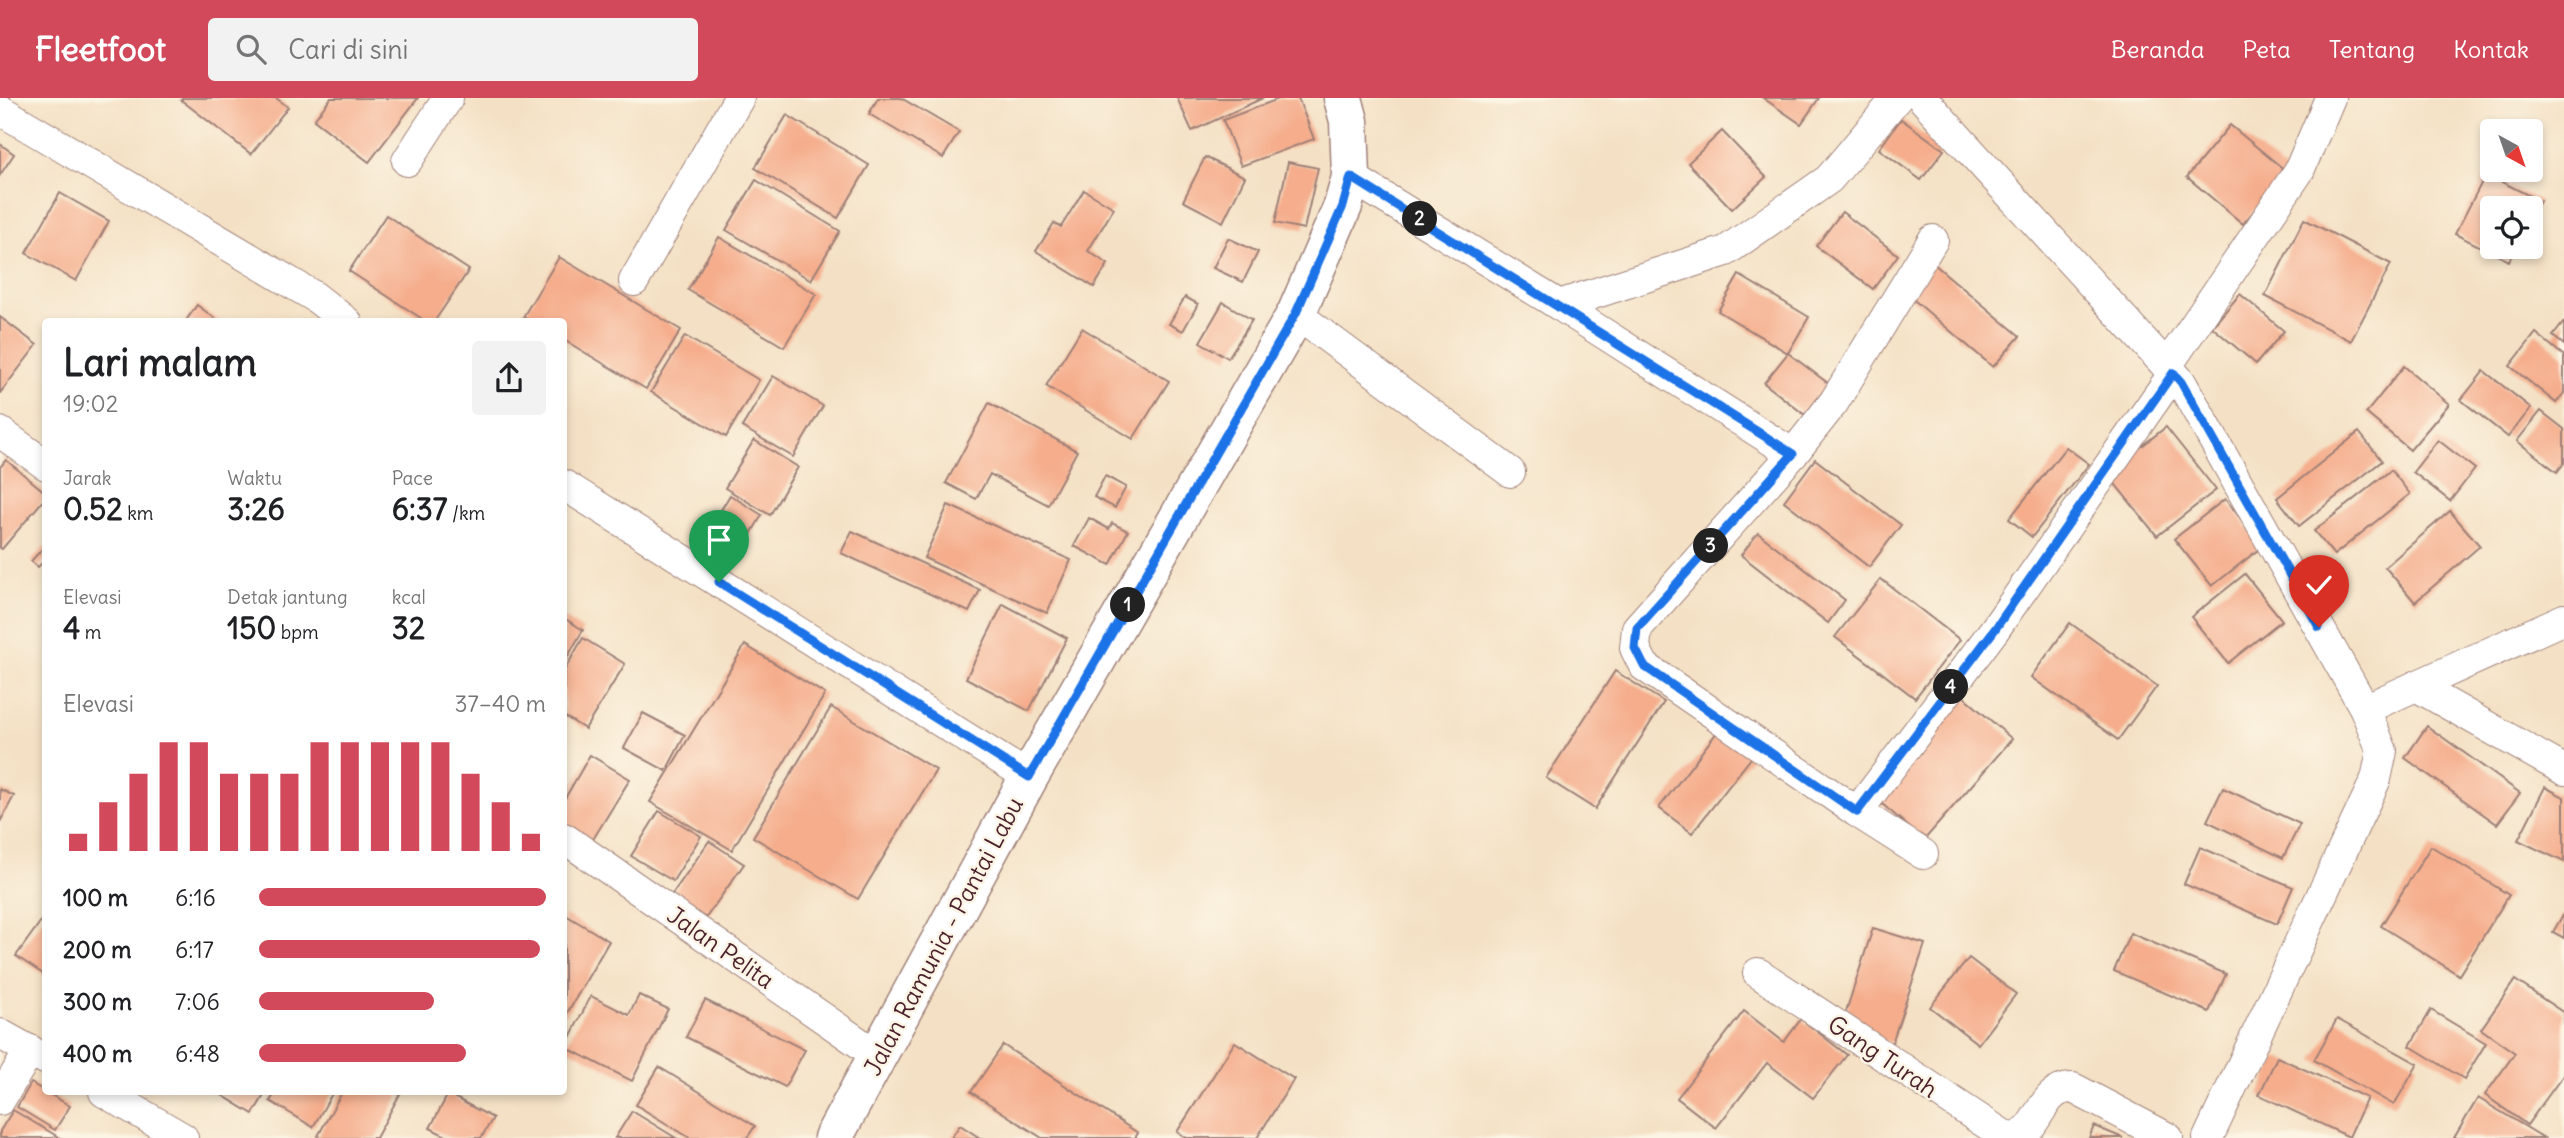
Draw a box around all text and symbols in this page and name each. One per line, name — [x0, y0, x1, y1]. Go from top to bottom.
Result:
search box — [208, 18, 698, 81]
text: Fleetfoot — [35, 28, 166, 70]
icon: search — [232, 30, 270, 68]
text: Cari di sini — [288, 33, 408, 66]
text: Beranda — [2111, 34, 2204, 64]
text: Peta — [2242, 34, 2291, 64]
text: Tentang — [2329, 34, 2415, 64]
text: Kontak — [2453, 34, 2529, 64]
north arrow — [2480, 119, 2543, 182]
map controls — [2480, 119, 2543, 259]
button: locate — [2480, 196, 2543, 259]
pin: 2 — [1402, 202, 1438, 236]
text: 2 — [1414, 206, 1425, 230]
text: Lari malam — [63, 339, 257, 386]
button: share — [472, 341, 546, 415]
text: 19:02 — [63, 389, 118, 418]
text: Jarak — [63, 466, 112, 490]
text: Waktu — [227, 466, 282, 490]
text: Pace — [392, 466, 433, 490]
text: 0.52 — [63, 490, 123, 528]
text: 3:26 — [227, 490, 285, 528]
text: 6:37 — [392, 490, 448, 528]
text: km — [123, 501, 154, 525]
text: /km — [448, 501, 485, 525]
pin — [689, 510, 749, 582]
icon: arrive — [700, 521, 738, 559]
pin: 3 — [1694, 528, 1728, 564]
text: 3 — [1705, 533, 1716, 557]
pin — [2289, 555, 2349, 627]
icon: check — [2300, 566, 2338, 604]
text: Elevasi — [63, 585, 122, 609]
text: Detak jantung — [227, 585, 348, 609]
text: kcal — [392, 585, 426, 609]
pin: 1 — [1110, 588, 1146, 622]
text: 1 — [1124, 592, 1131, 616]
text: 4 — [63, 609, 80, 647]
text: 150 — [227, 609, 276, 647]
text: 32 — [392, 609, 425, 647]
text: m — [80, 620, 102, 644]
text: bpm — [276, 620, 319, 644]
pin: 4 — [1934, 670, 1968, 704]
text: 4 — [1945, 674, 1956, 698]
text: Elevasi — [63, 689, 134, 718]
text: 37–40 m — [455, 689, 546, 718]
street label: Jalan Ramunia - Pantai Labu — [857, 792, 1029, 1080]
text: 100 m — [63, 883, 128, 912]
text: 6:16 — [175, 883, 216, 912]
street label: Jalan Pelita — [662, 899, 780, 995]
text: 200 m — [63, 935, 132, 964]
text: 6:17 — [175, 935, 214, 964]
text: 300 m — [63, 987, 132, 1016]
text: 7:06 — [175, 987, 220, 1016]
street label: Gang Turah — [1822, 1008, 1944, 1104]
text: 400 m — [63, 1039, 132, 1068]
text: 6:48 — [175, 1039, 220, 1068]

